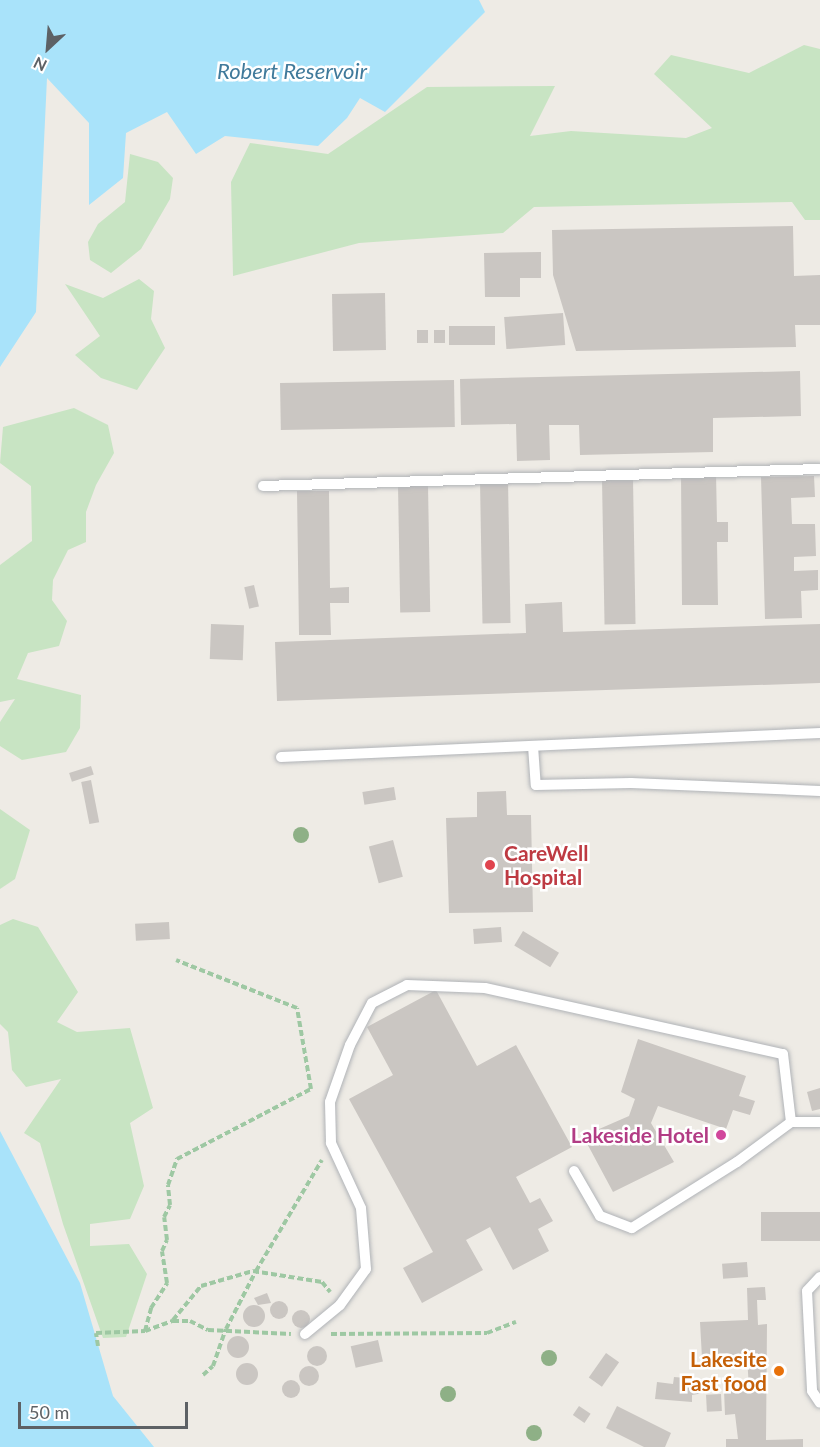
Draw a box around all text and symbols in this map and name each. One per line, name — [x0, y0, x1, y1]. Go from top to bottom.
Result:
north arrow — [18, 18, 78, 78]
text: N — [30, 53, 50, 76]
water label: Robert Reservoir — [217, 58, 367, 84]
place label: CareWell Hospital — [504, 840, 588, 890]
marker: CareWell Hospital — [481, 856, 499, 874]
place label: Lakeside Hotel — [571, 1122, 709, 1148]
marker: Lakeside Hotel — [714, 1128, 728, 1142]
place label: Lakesite Fast food — [680, 1346, 767, 1396]
marker: Lakesite Fast food — [772, 1364, 786, 1378]
scale bar — [21, 1390, 190, 1428]
text: 50 m — [29, 1401, 69, 1423]

